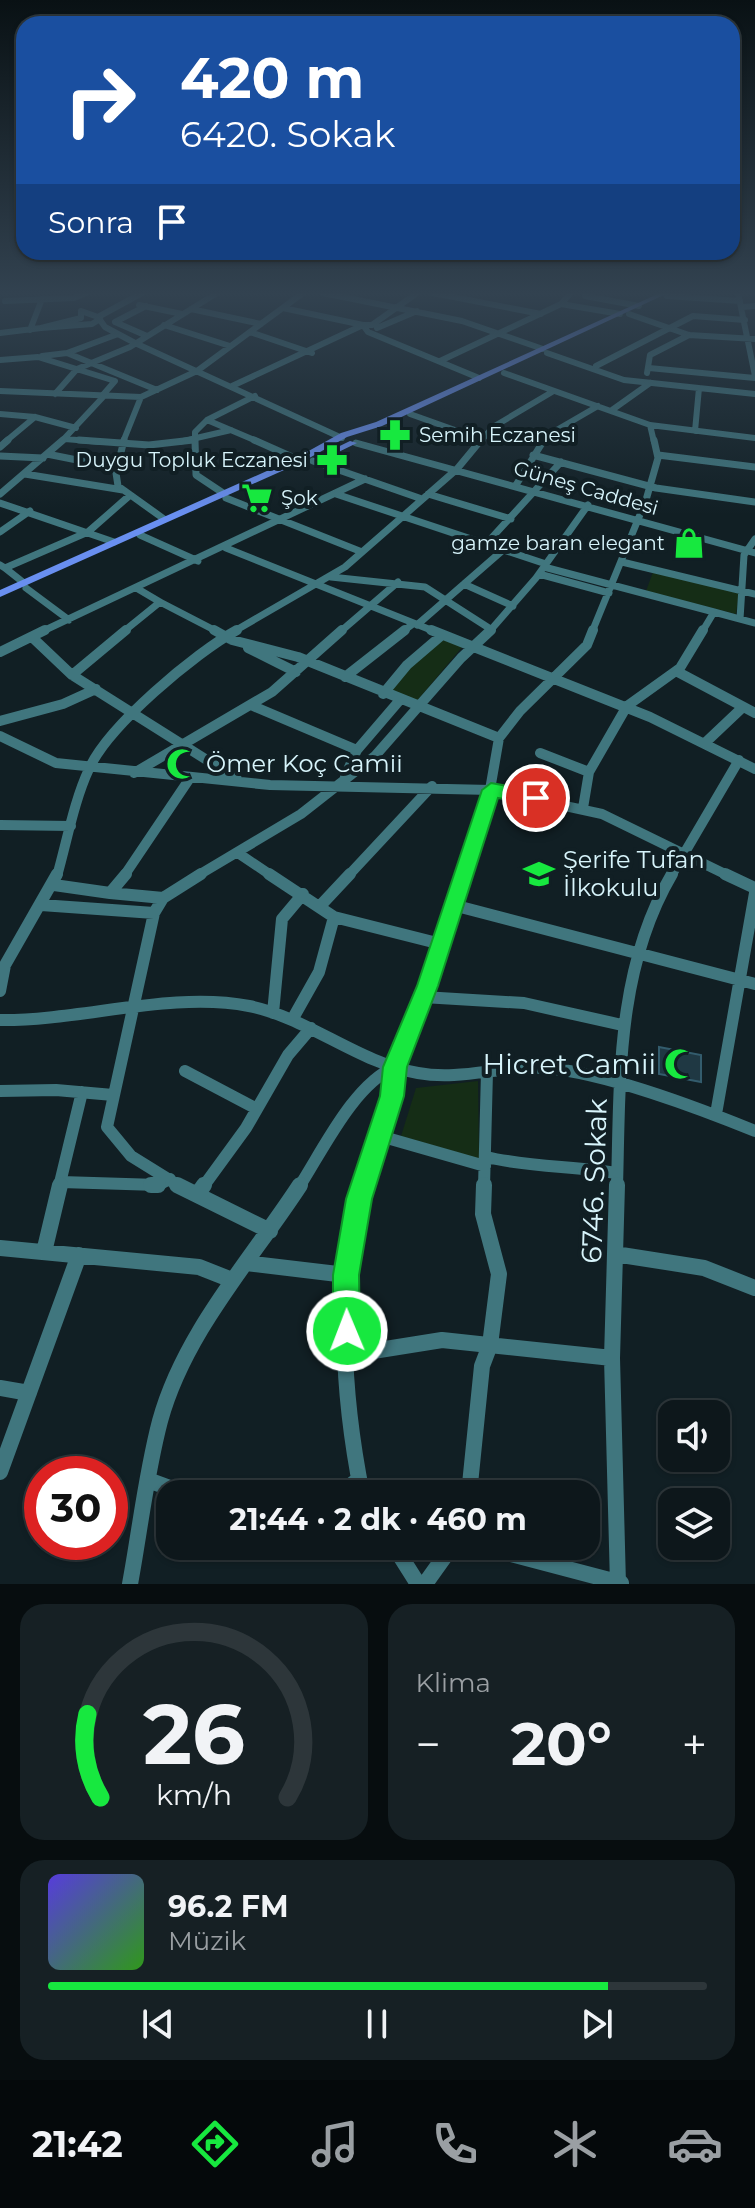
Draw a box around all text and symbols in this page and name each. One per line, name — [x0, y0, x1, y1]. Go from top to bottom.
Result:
text: 420 m — [180, 44, 364, 112]
icon: right — [48, 48, 152, 152]
text: 6420. Sokak — [180, 112, 395, 156]
icon: arrive — [150, 200, 194, 244]
text: Sonra — [48, 204, 134, 241]
pharmacy icon: Semih Eczanesi — [378, 418, 412, 452]
place label: Semih Eczanesi — [419, 423, 576, 447]
pharmacy icon: Duygu Topluk Eczanesi — [315, 443, 349, 477]
place label: Duygu Topluk Eczanesi — [76, 448, 308, 472]
street label: Güneş Caddesi — [511, 456, 661, 520]
supermarket icon: Şok — [240, 481, 274, 515]
place label: Şok — [281, 486, 318, 510]
shop icon: gamze baran elegant — [672, 526, 706, 560]
place label: gamze baran elegant — [451, 531, 665, 555]
mosque icon: Ömer Koç Camii — [165, 747, 199, 781]
place label: Ömer Koç Camii — [206, 749, 403, 778]
pin — [502, 764, 570, 832]
icon: arrive — [514, 776, 558, 820]
place label: Şerife Tufan İlkokulu — [563, 845, 705, 902]
school or university icon: Şerife Tufan İlkokulu — [522, 857, 556, 891]
place label: Hicret Camii — [483, 1047, 656, 1081]
mosque icon: Hicret Camii — [663, 1047, 697, 1081]
street label: 6746. Sokak — [574, 1098, 614, 1264]
position arrow — [305, 1289, 389, 1373]
map controls — [658, 1400, 730, 1560]
button: sound — [658, 1400, 730, 1472]
speed limit sign: 30 — [24, 1456, 128, 1560]
button: layers — [658, 1488, 730, 1560]
text: 21:44 · 2 dk · 460 m — [229, 1501, 527, 1538]
text: Klima — [416, 1667, 491, 1699]
text: 26 — [143, 1683, 245, 1785]
text: 20° — [511, 1707, 612, 1780]
text: − — [416, 1717, 441, 1771]
text: + — [682, 1717, 707, 1771]
text: km/h — [156, 1777, 232, 1812]
text: 96.2 FM — [168, 1888, 289, 1925]
text: Müzik — [168, 1925, 246, 1957]
icon: previous — [136, 2002, 180, 2046]
icon: pause — [355, 2002, 399, 2046]
icon: next — [575, 2002, 619, 2046]
icon: directions — [187, 2116, 243, 2172]
icon: music — [307, 2116, 363, 2172]
icon: phone — [427, 2116, 483, 2172]
icon: climate — [547, 2116, 603, 2172]
icon: car — [667, 2116, 723, 2172]
text: 21:42 — [32, 2122, 123, 2166]

